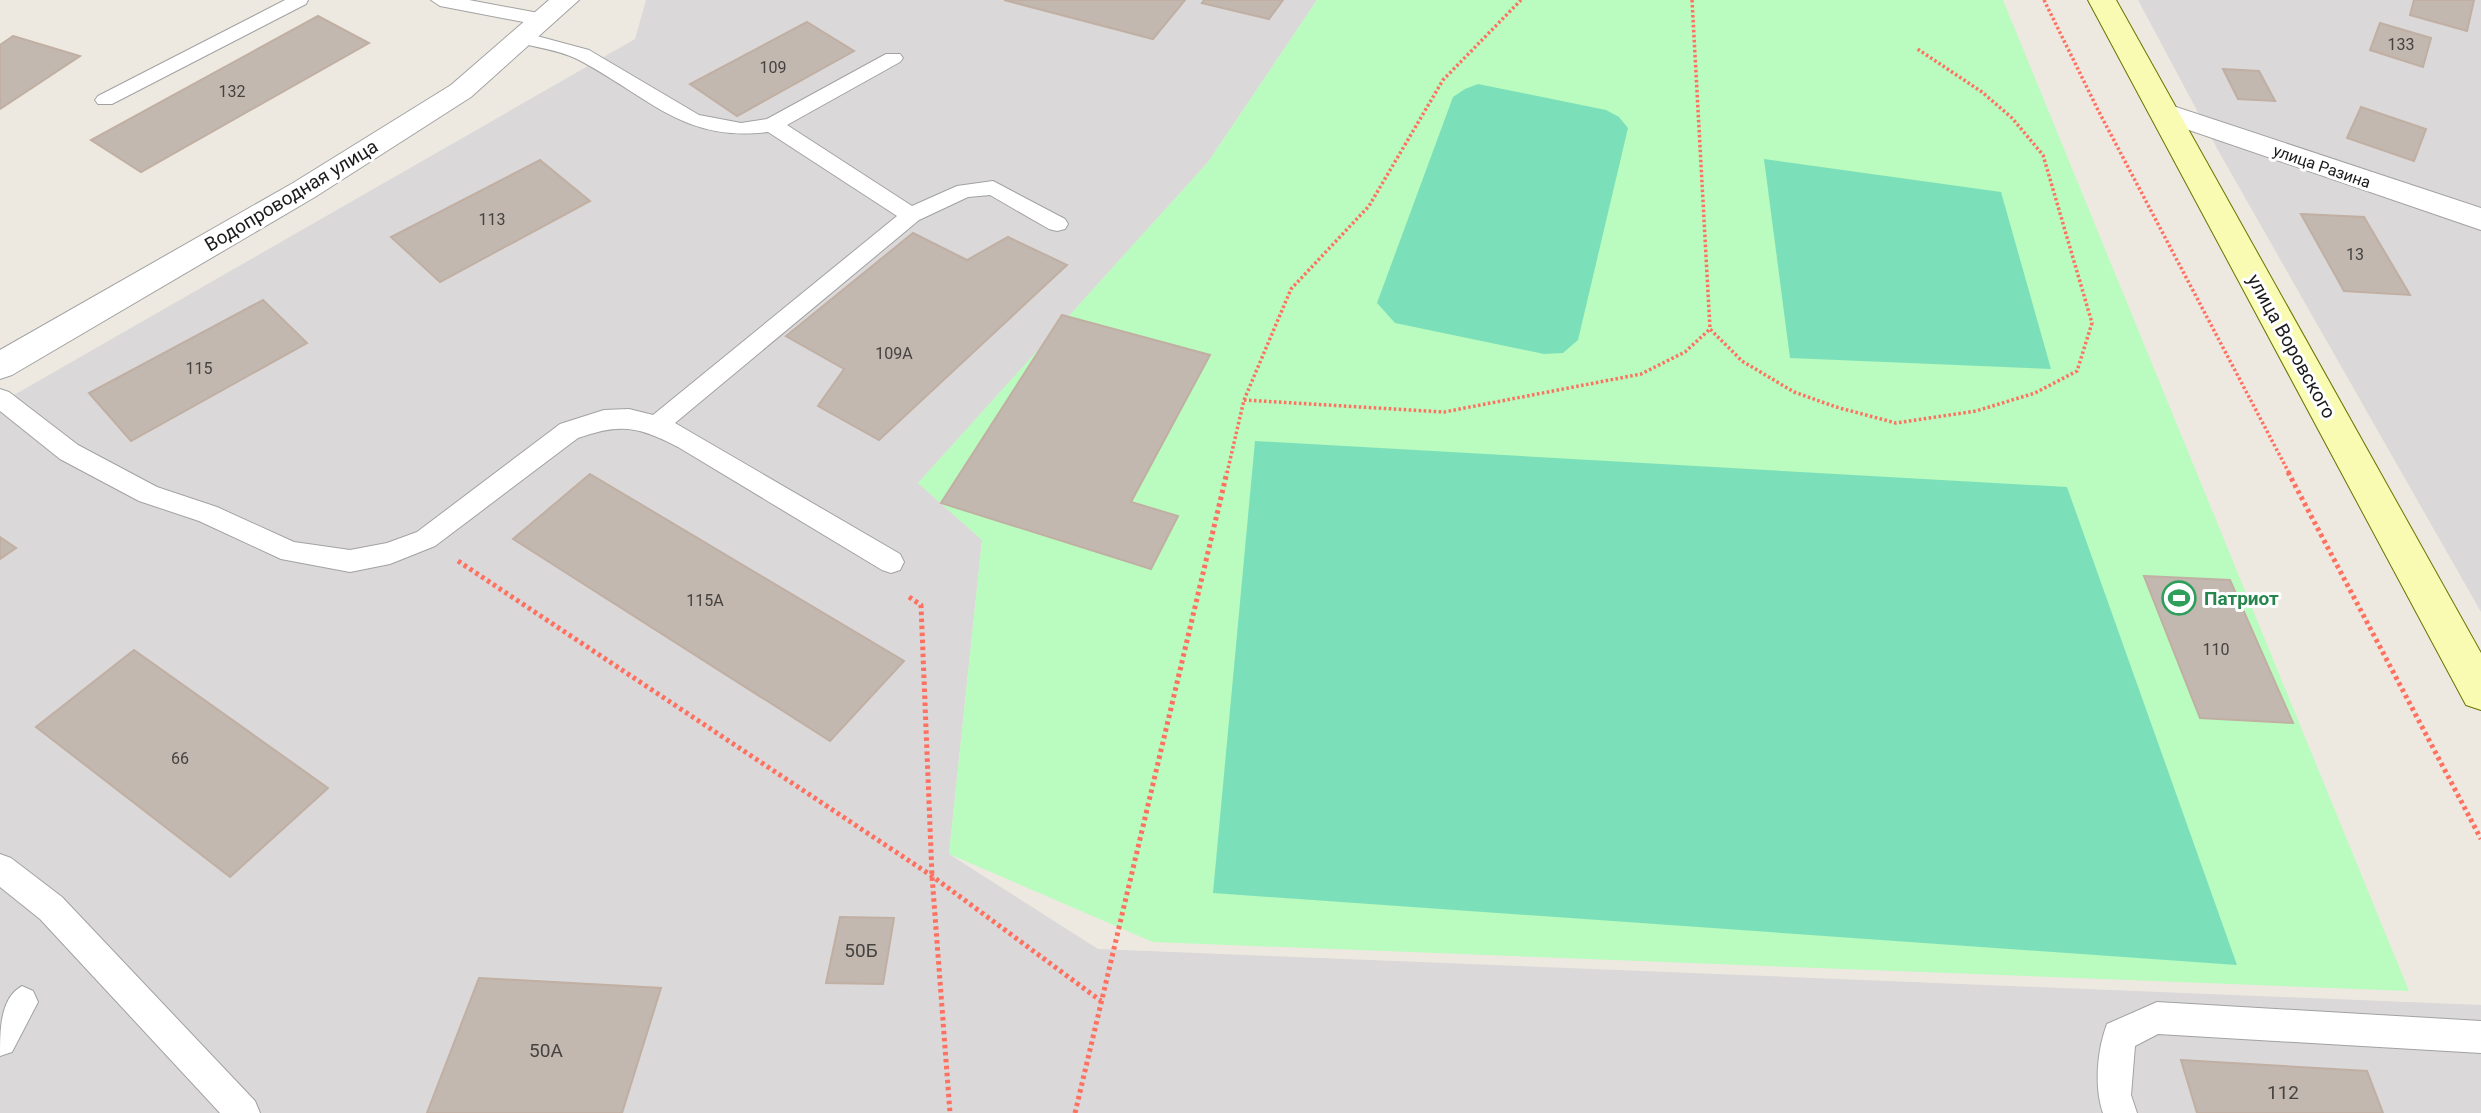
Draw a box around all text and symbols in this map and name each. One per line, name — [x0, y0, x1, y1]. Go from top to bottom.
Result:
house number: 133 — [2388, 35, 2414, 54]
house number: 109 — [760, 58, 786, 77]
house number: 132 — [219, 82, 245, 101]
street label: Водопроводная улица — [201, 135, 382, 256]
street label: улица Разина — [2271, 141, 2373, 192]
house number: 113 — [479, 210, 505, 229]
house number: 13 — [2346, 245, 2364, 264]
street label: улица Воровского — [2242, 270, 2341, 422]
house number: 109А — [875, 344, 913, 363]
house number: 115 — [186, 359, 212, 378]
sports icon: Патриот — [2160, 579, 2198, 617]
place label: Патриот — [2204, 587, 2279, 610]
house number: 115А — [686, 591, 724, 610]
house number: 110 — [2203, 640, 2229, 659]
house number: 66 — [171, 749, 189, 768]
house number: 50Б — [844, 939, 878, 962]
house number: 50А — [529, 1039, 563, 1062]
house number: 112 — [2267, 1081, 2299, 1104]

